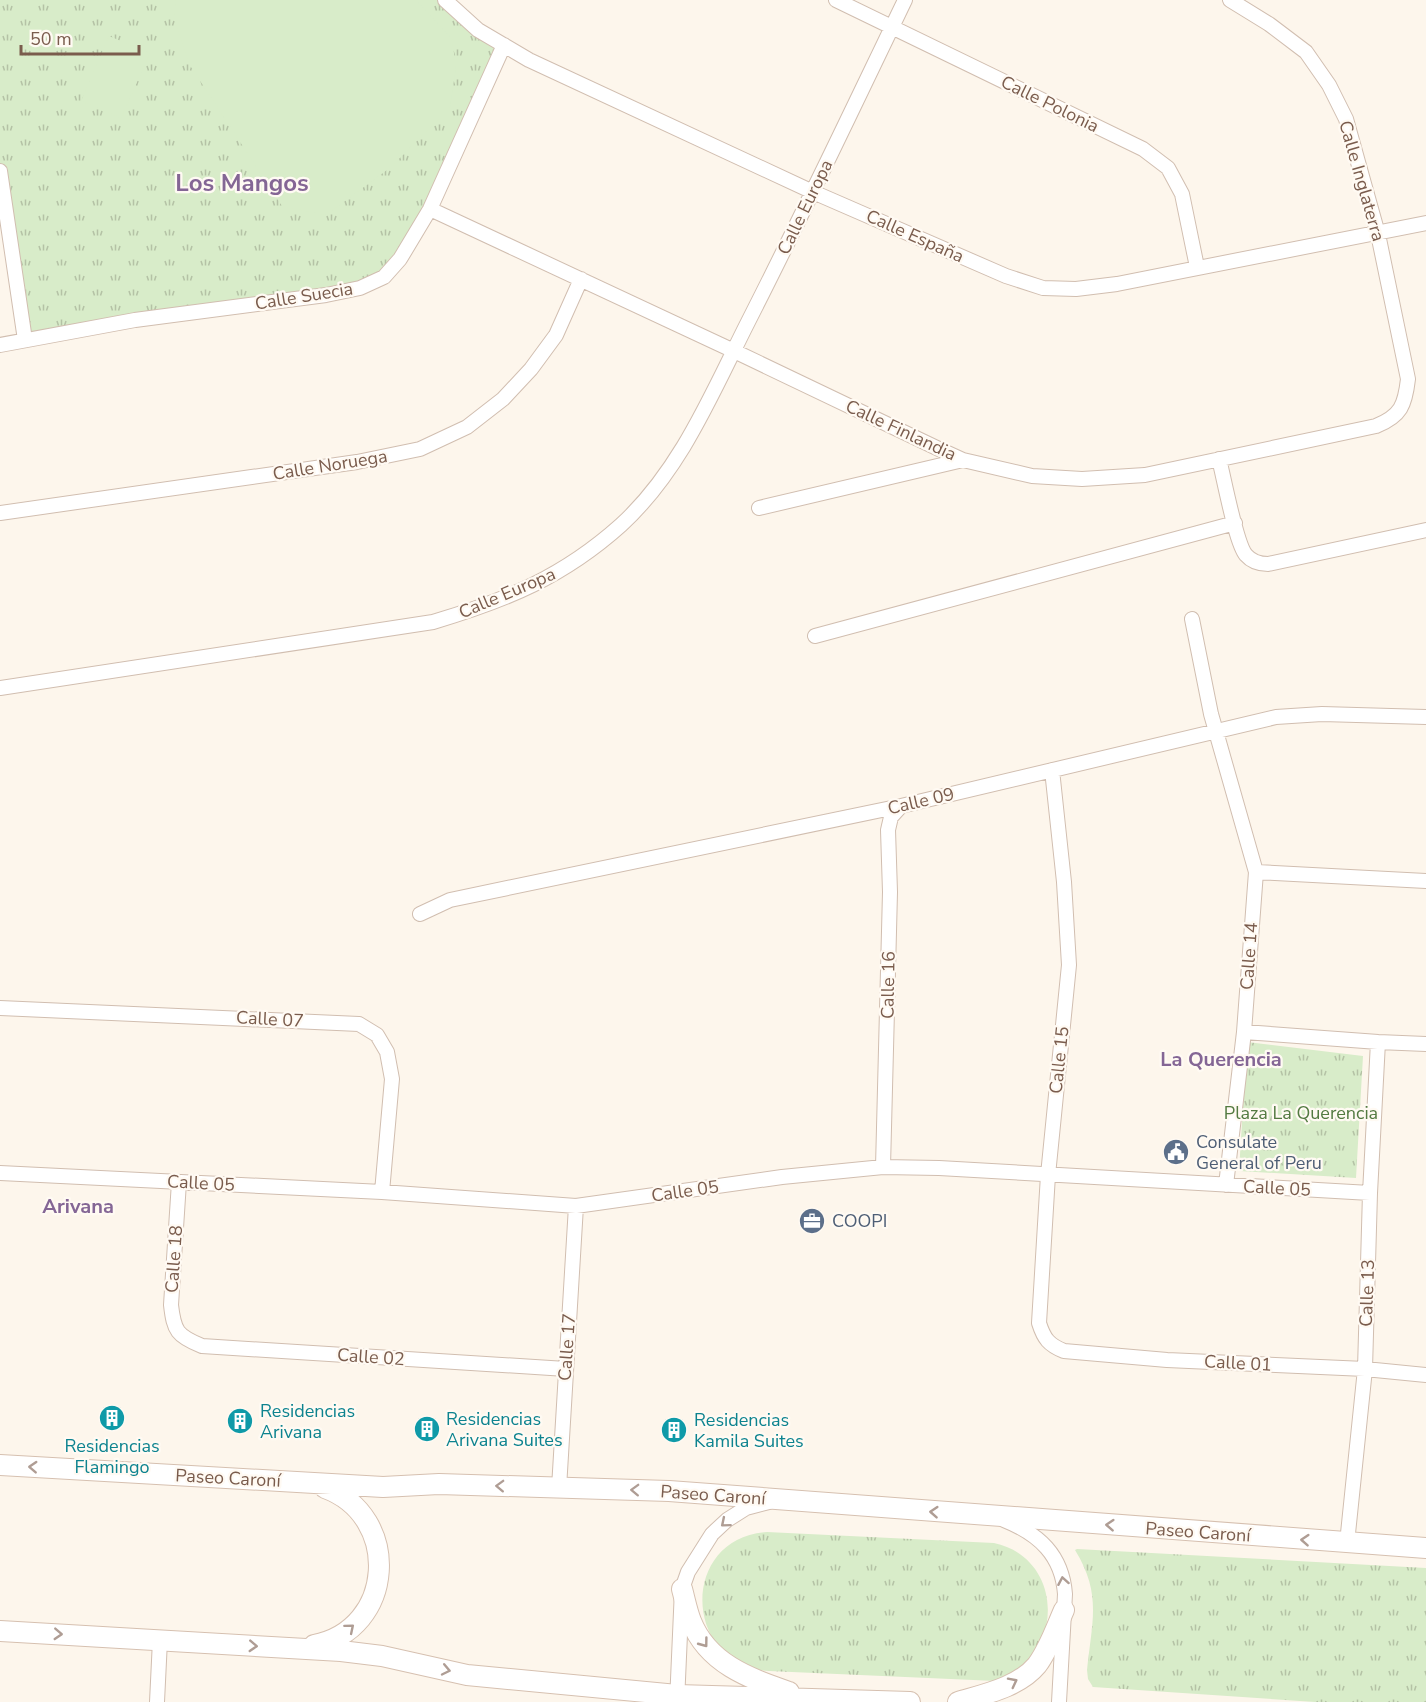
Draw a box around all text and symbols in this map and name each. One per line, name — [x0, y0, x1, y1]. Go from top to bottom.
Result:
scale bar — [21, 18, 140, 56]
text: 50 m — [30, 27, 72, 51]
street label: Calle Polonia — [997, 70, 1103, 138]
street label: Calle Inglaterra — [1333, 118, 1391, 244]
street label: Calle Europa — [772, 155, 838, 259]
district label: Los Mangos — [175, 167, 309, 199]
street label: Calle España — [862, 204, 968, 268]
street label: Calle Suecia — [253, 276, 355, 316]
street label: Calle Finlandia — [842, 394, 960, 466]
street label: Calle Noruega — [271, 444, 389, 486]
street label: Calle Europa — [455, 562, 559, 624]
street label: Calle 09 — [885, 782, 957, 820]
street label: Calle 14 — [1235, 921, 1263, 991]
street label: Calle 16 — [875, 951, 901, 1019]
street label: Calle 07 — [236, 1005, 304, 1033]
street label: Calle 15 — [1044, 1025, 1074, 1095]
district label: La Querencia — [1160, 1046, 1282, 1073]
park label: Plaza La Querencia — [1224, 1101, 1378, 1125]
place label: Consulate General of Peru — [1196, 1130, 1322, 1175]
public building icon: Consulate General of Peru — [1161, 1137, 1191, 1167]
street label: Calle 05 — [167, 1169, 235, 1197]
street label: Calle 05 — [650, 1174, 720, 1208]
street label: Calle 05 — [1243, 1174, 1311, 1202]
district label: Arivana — [42, 1193, 114, 1220]
office icon: COOPI — [797, 1206, 827, 1236]
place label: COOPI — [832, 1209, 887, 1233]
street label: Calle 18 — [160, 1224, 188, 1294]
street label: Calle 13 — [1354, 1259, 1380, 1327]
street label: Calle 17 — [553, 1312, 581, 1382]
street label: Calle 02 — [336, 1343, 406, 1371]
street label: Calle 01 — [1204, 1349, 1272, 1377]
place label: Residencias Arivana — [260, 1399, 355, 1444]
building icon: Residencias Flamingo — [97, 1403, 127, 1433]
building icon: Residencias Arivana — [225, 1406, 255, 1436]
place label: Residencias Arivana Suites — [446, 1407, 563, 1452]
place label: Residencias Kamila Suites — [694, 1408, 804, 1453]
building icon: Residencias Arivana Suites — [412, 1414, 442, 1444]
building icon: Residencias Kamila Suites — [659, 1415, 689, 1445]
place label: Residencias Flamingo — [64, 1434, 160, 1479]
one-way arrow — [28, 1461, 37, 1474]
street label: Paseo Caroní — [175, 1463, 282, 1493]
street label: Paseo Caroní — [660, 1479, 767, 1511]
one-way arrow — [496, 1480, 505, 1493]
one-way arrow — [631, 1484, 640, 1496]
one-way arrow — [930, 1505, 939, 1518]
one-way arrow — [721, 1516, 732, 1527]
street label: Paseo Caroní — [1145, 1516, 1252, 1548]
one-way arrow — [1106, 1519, 1115, 1532]
one-way arrow — [1300, 1534, 1309, 1547]
one-way arrow — [1057, 1576, 1070, 1586]
one-way arrow — [343, 1624, 354, 1635]
one-way arrow — [54, 1628, 63, 1641]
one-way arrow — [696, 1636, 707, 1647]
one-way arrow — [249, 1639, 258, 1652]
one-way arrow — [441, 1663, 451, 1676]
one-way arrow — [1007, 1678, 1018, 1689]

